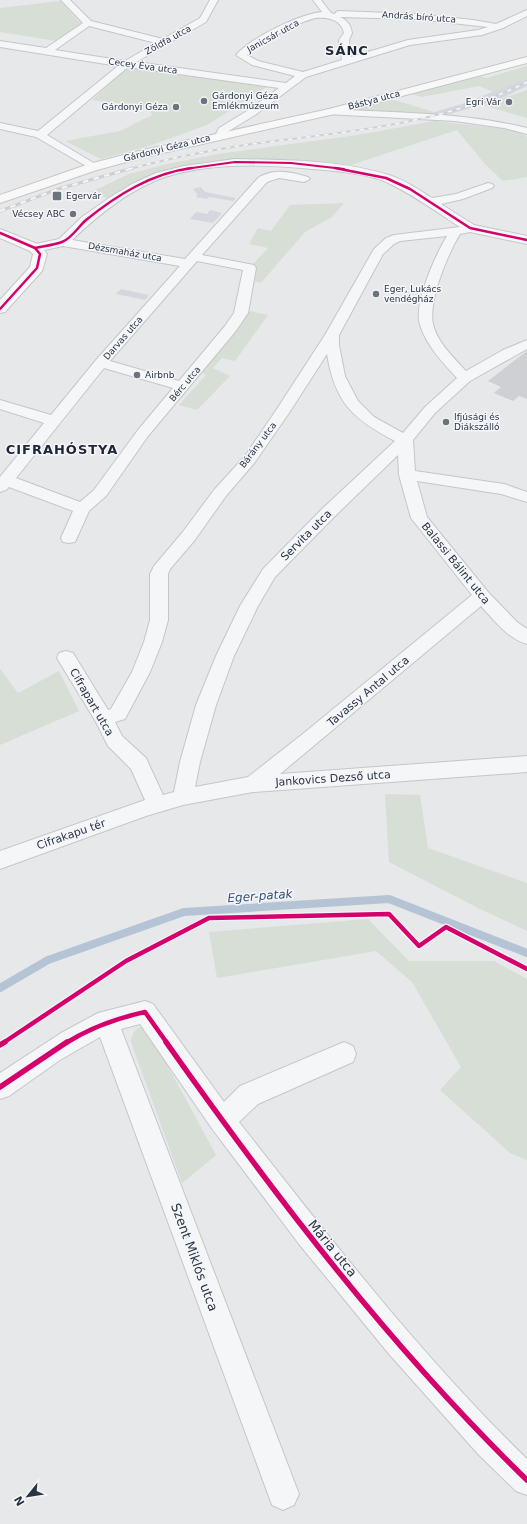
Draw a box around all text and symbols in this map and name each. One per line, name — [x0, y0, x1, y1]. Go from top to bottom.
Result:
street label: András bíró utca — [382, 9, 456, 25]
street label: Janicsár utca — [244, 18, 301, 55]
street label: Zöldfa utca — [143, 23, 193, 57]
district label: SÁNC — [325, 43, 369, 58]
street label: Cecey Éva utca — [108, 55, 178, 76]
street label: Bástya utca — [347, 88, 401, 112]
place label: Gárdonyi Géza Emlékmúzeum — [212, 91, 279, 111]
marker: Gárdonyi Géza Emlékmúzeum — [199, 96, 209, 106]
place label: Egri Vár — [466, 97, 501, 107]
marker: Egri Vár — [504, 97, 514, 107]
place label: Gárdonyi Géza — [102, 102, 168, 112]
marker: Gárdonyi Géza — [171, 102, 181, 112]
street label: Gárdonyi Géza utca — [123, 132, 211, 164]
marker: Egervár — [51, 190, 63, 202]
place label: Egervár — [66, 191, 101, 201]
place label: Vécsey ABC — [12, 209, 65, 219]
marker: Vécsey ABC — [68, 209, 78, 219]
street label: Dézsmaház utca — [87, 241, 163, 263]
place label: Eger, Lukács vendégház — [384, 284, 441, 304]
marker: Eger, Lukács vendégház — [371, 289, 381, 299]
street label: Darvas utca — [101, 314, 145, 362]
street label: Bérc utca — [167, 364, 203, 404]
marker: Airbnb — [132, 370, 142, 380]
place label: Airbnb — [145, 370, 175, 380]
place label: Ifjúsági és Diákszálló — [454, 412, 500, 432]
marker: Ifjúsági és Diákszálló — [441, 417, 451, 427]
street label: Bárány utca — [238, 420, 278, 470]
district label: CIFRAHÓSTYA — [6, 442, 118, 457]
street label: Servita utca — [278, 507, 334, 563]
street label: Balassi Bálint utca — [419, 520, 493, 607]
street label: Tavassy Antal utca — [324, 653, 412, 730]
street label: Cifrapart utca — [67, 666, 116, 738]
street label: Jankovics Dezső utca — [274, 768, 391, 789]
street label: Cifrakapu tér — [35, 816, 108, 852]
water label: Eger-patak — [227, 887, 294, 905]
street label: Szent Miklós utca — [168, 1201, 221, 1313]
street label: Mária utca — [305, 1217, 360, 1280]
north arrow — [8, 1476, 48, 1516]
text: N — [12, 1494, 28, 1508]

